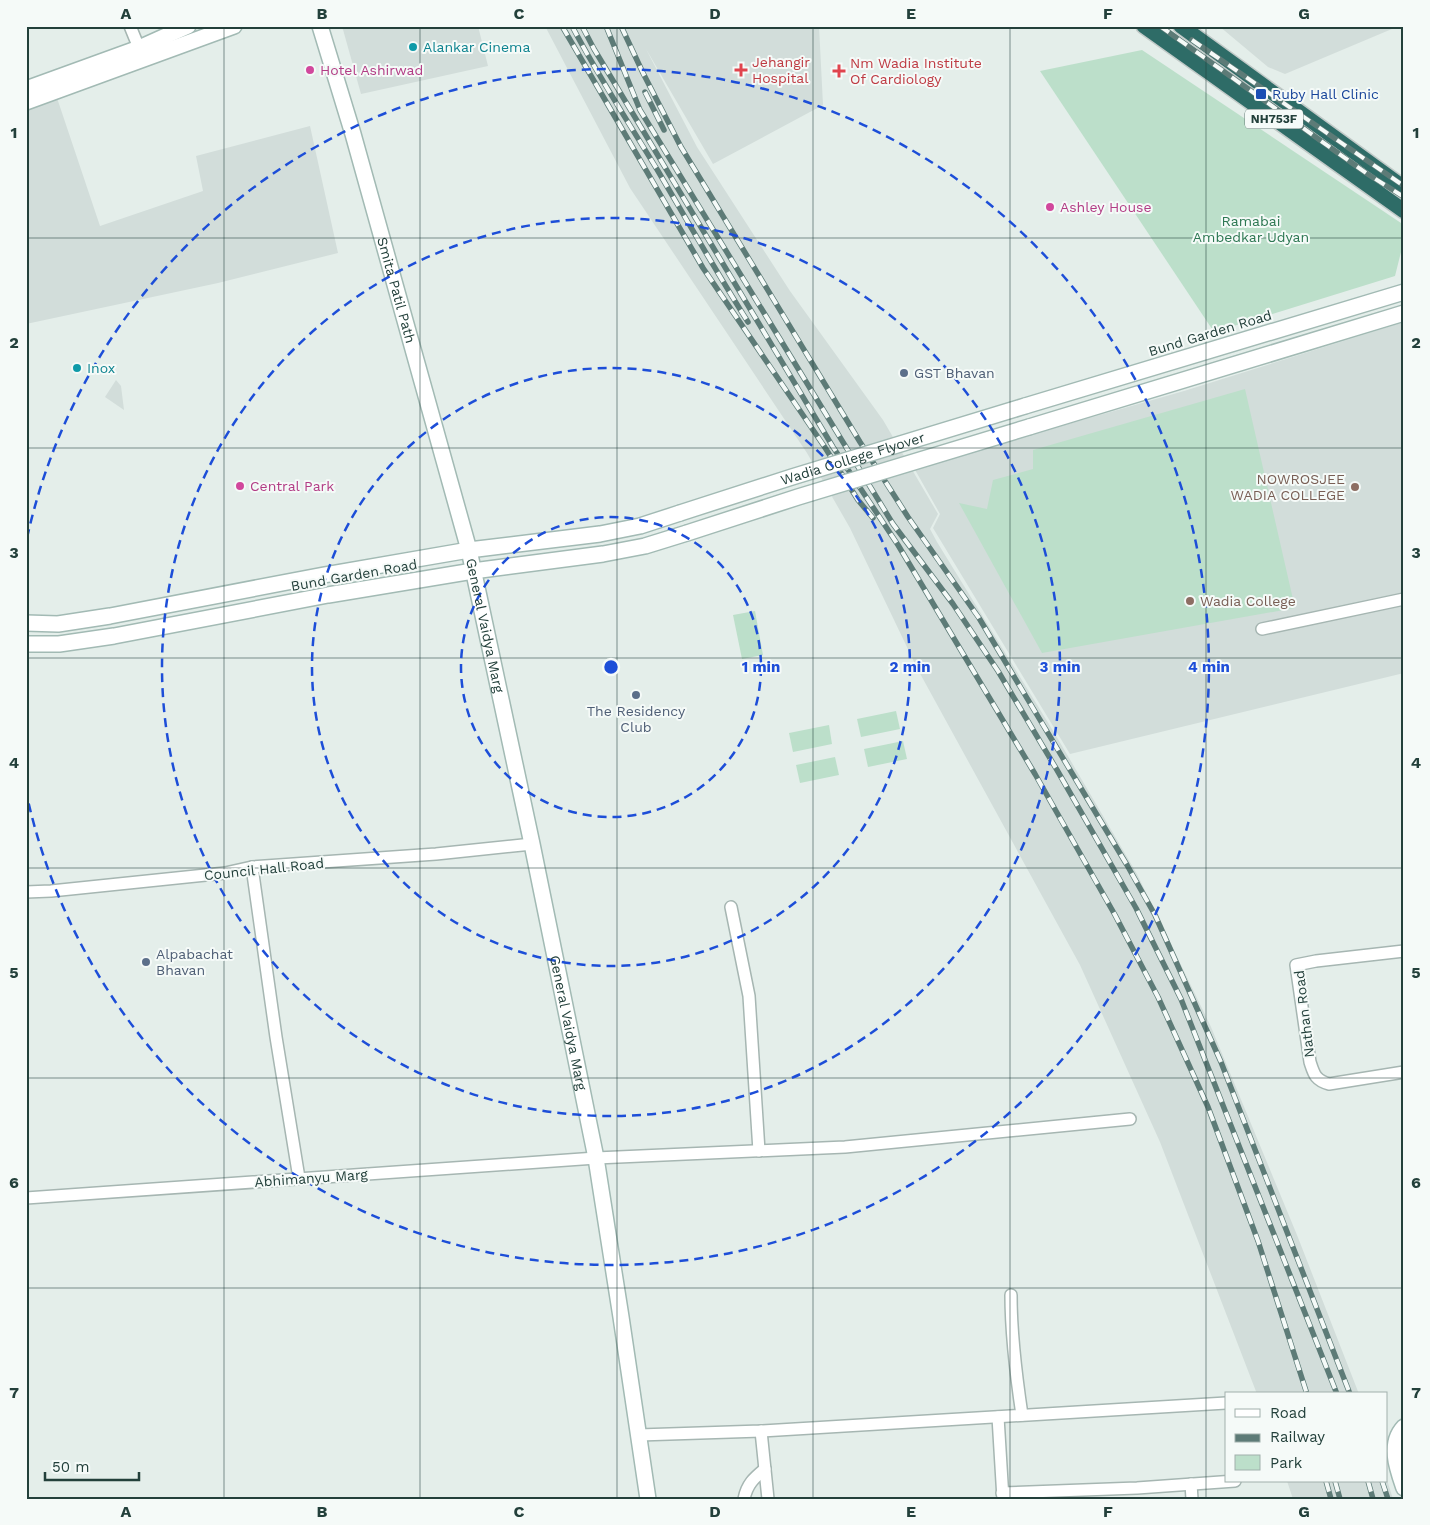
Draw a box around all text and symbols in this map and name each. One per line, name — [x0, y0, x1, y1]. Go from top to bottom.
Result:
text: A — [121, 4, 132, 23]
text: B — [317, 4, 328, 23]
text: C — [514, 4, 525, 23]
text: D — [709, 4, 721, 23]
text: E — [906, 4, 916, 23]
text: F — [1103, 4, 1113, 23]
text: G — [1298, 4, 1310, 23]
place label: Alankar Cinema — [423, 39, 530, 55]
marker: Alankar Cinema — [407, 41, 419, 53]
place label: Jehangir Hospital — [752, 54, 810, 86]
place label: Nm Wadia Institute Of Cardiology — [850, 55, 982, 87]
place label: Hotel Ashirwad — [320, 62, 423, 78]
marker: Jehangir Hospital — [734, 63, 748, 77]
marker: Hotel Ashirwad — [304, 64, 316, 76]
marker: Nm Wadia Institute Of Cardiology — [832, 64, 846, 78]
place label: Ruby Hall Clinic — [1272, 86, 1379, 102]
marker: Ruby Hall Clinic — [1254, 87, 1268, 101]
road number: NH753F — [1245, 110, 1303, 128]
text: 1 — [11, 123, 17, 142]
text: 1 — [1413, 123, 1419, 142]
place label: Ashley House — [1060, 199, 1152, 215]
marker: Ashley House — [1044, 201, 1056, 213]
park label: Ramabai Ambedkar Udyan — [1193, 213, 1309, 245]
street label: Smita Patil Path — [374, 235, 419, 345]
street label: Bund Garden Road — [1146, 307, 1274, 359]
text: 2 — [9, 333, 19, 352]
text: 2 — [1411, 333, 1421, 352]
place label: Inox — [87, 360, 115, 376]
marker: Inox — [71, 362, 83, 374]
place label: GST Bhavan — [914, 365, 995, 381]
marker: GST Bhavan — [898, 367, 910, 379]
street label: Wadia College Flyover — [778, 429, 927, 488]
place label: NOWROSJEE WADIA COLLEGE — [1231, 471, 1345, 503]
place label: Central Park — [250, 478, 334, 494]
marker: Central Park — [234, 480, 246, 492]
marker: NOWROSJEE WADIA COLLEGE — [1349, 481, 1361, 493]
text: 3 — [9, 543, 19, 562]
text: 3 — [1411, 543, 1421, 562]
street label: Bund Garden Road — [290, 556, 418, 594]
street label: General Vaidya Marg — [463, 557, 507, 695]
place label: Wadia College — [1200, 593, 1296, 609]
marker: Wadia College — [1184, 595, 1196, 607]
centre of rings — [602, 658, 620, 676]
text: 1 min — [742, 658, 780, 676]
text: 2 min — [889, 658, 931, 676]
text: 3 min — [1040, 658, 1080, 676]
text: 4 min — [1188, 658, 1230, 676]
marker: The Residency Club — [630, 689, 642, 701]
place label: The Residency Club — [587, 703, 686, 735]
text: 4 — [9, 753, 19, 772]
text: 4 — [1411, 753, 1421, 772]
street label: Council Hall Road — [203, 855, 325, 883]
place label: Alpabachat Bhavan — [156, 946, 233, 978]
street label: General Vaidya Marg — [547, 954, 590, 1092]
marker: Alpabachat Bhavan — [140, 956, 152, 968]
text: 5 — [9, 963, 19, 982]
text: 5 — [1411, 963, 1421, 982]
street label: Nathan Road — [1291, 969, 1317, 1059]
street label: Abhimanyu Marg — [254, 1166, 369, 1190]
text: 6 — [9, 1173, 19, 1192]
text: 6 — [1411, 1173, 1421, 1192]
text: 7 — [9, 1383, 19, 1402]
text: 7 — [1411, 1383, 1421, 1402]
legend — [1225, 1392, 1388, 1482]
text: Road — [1270, 1404, 1307, 1422]
text: Railway — [1270, 1428, 1325, 1446]
scale bar — [45, 1450, 139, 1482]
text: Park — [1270, 1454, 1303, 1472]
text: 50 m — [52, 1458, 89, 1476]
text: A — [121, 1502, 132, 1521]
text: B — [317, 1502, 328, 1521]
text: C — [514, 1502, 525, 1521]
text: D — [709, 1502, 721, 1521]
text: E — [906, 1502, 916, 1521]
text: F — [1103, 1502, 1113, 1521]
text: G — [1298, 1502, 1310, 1521]

